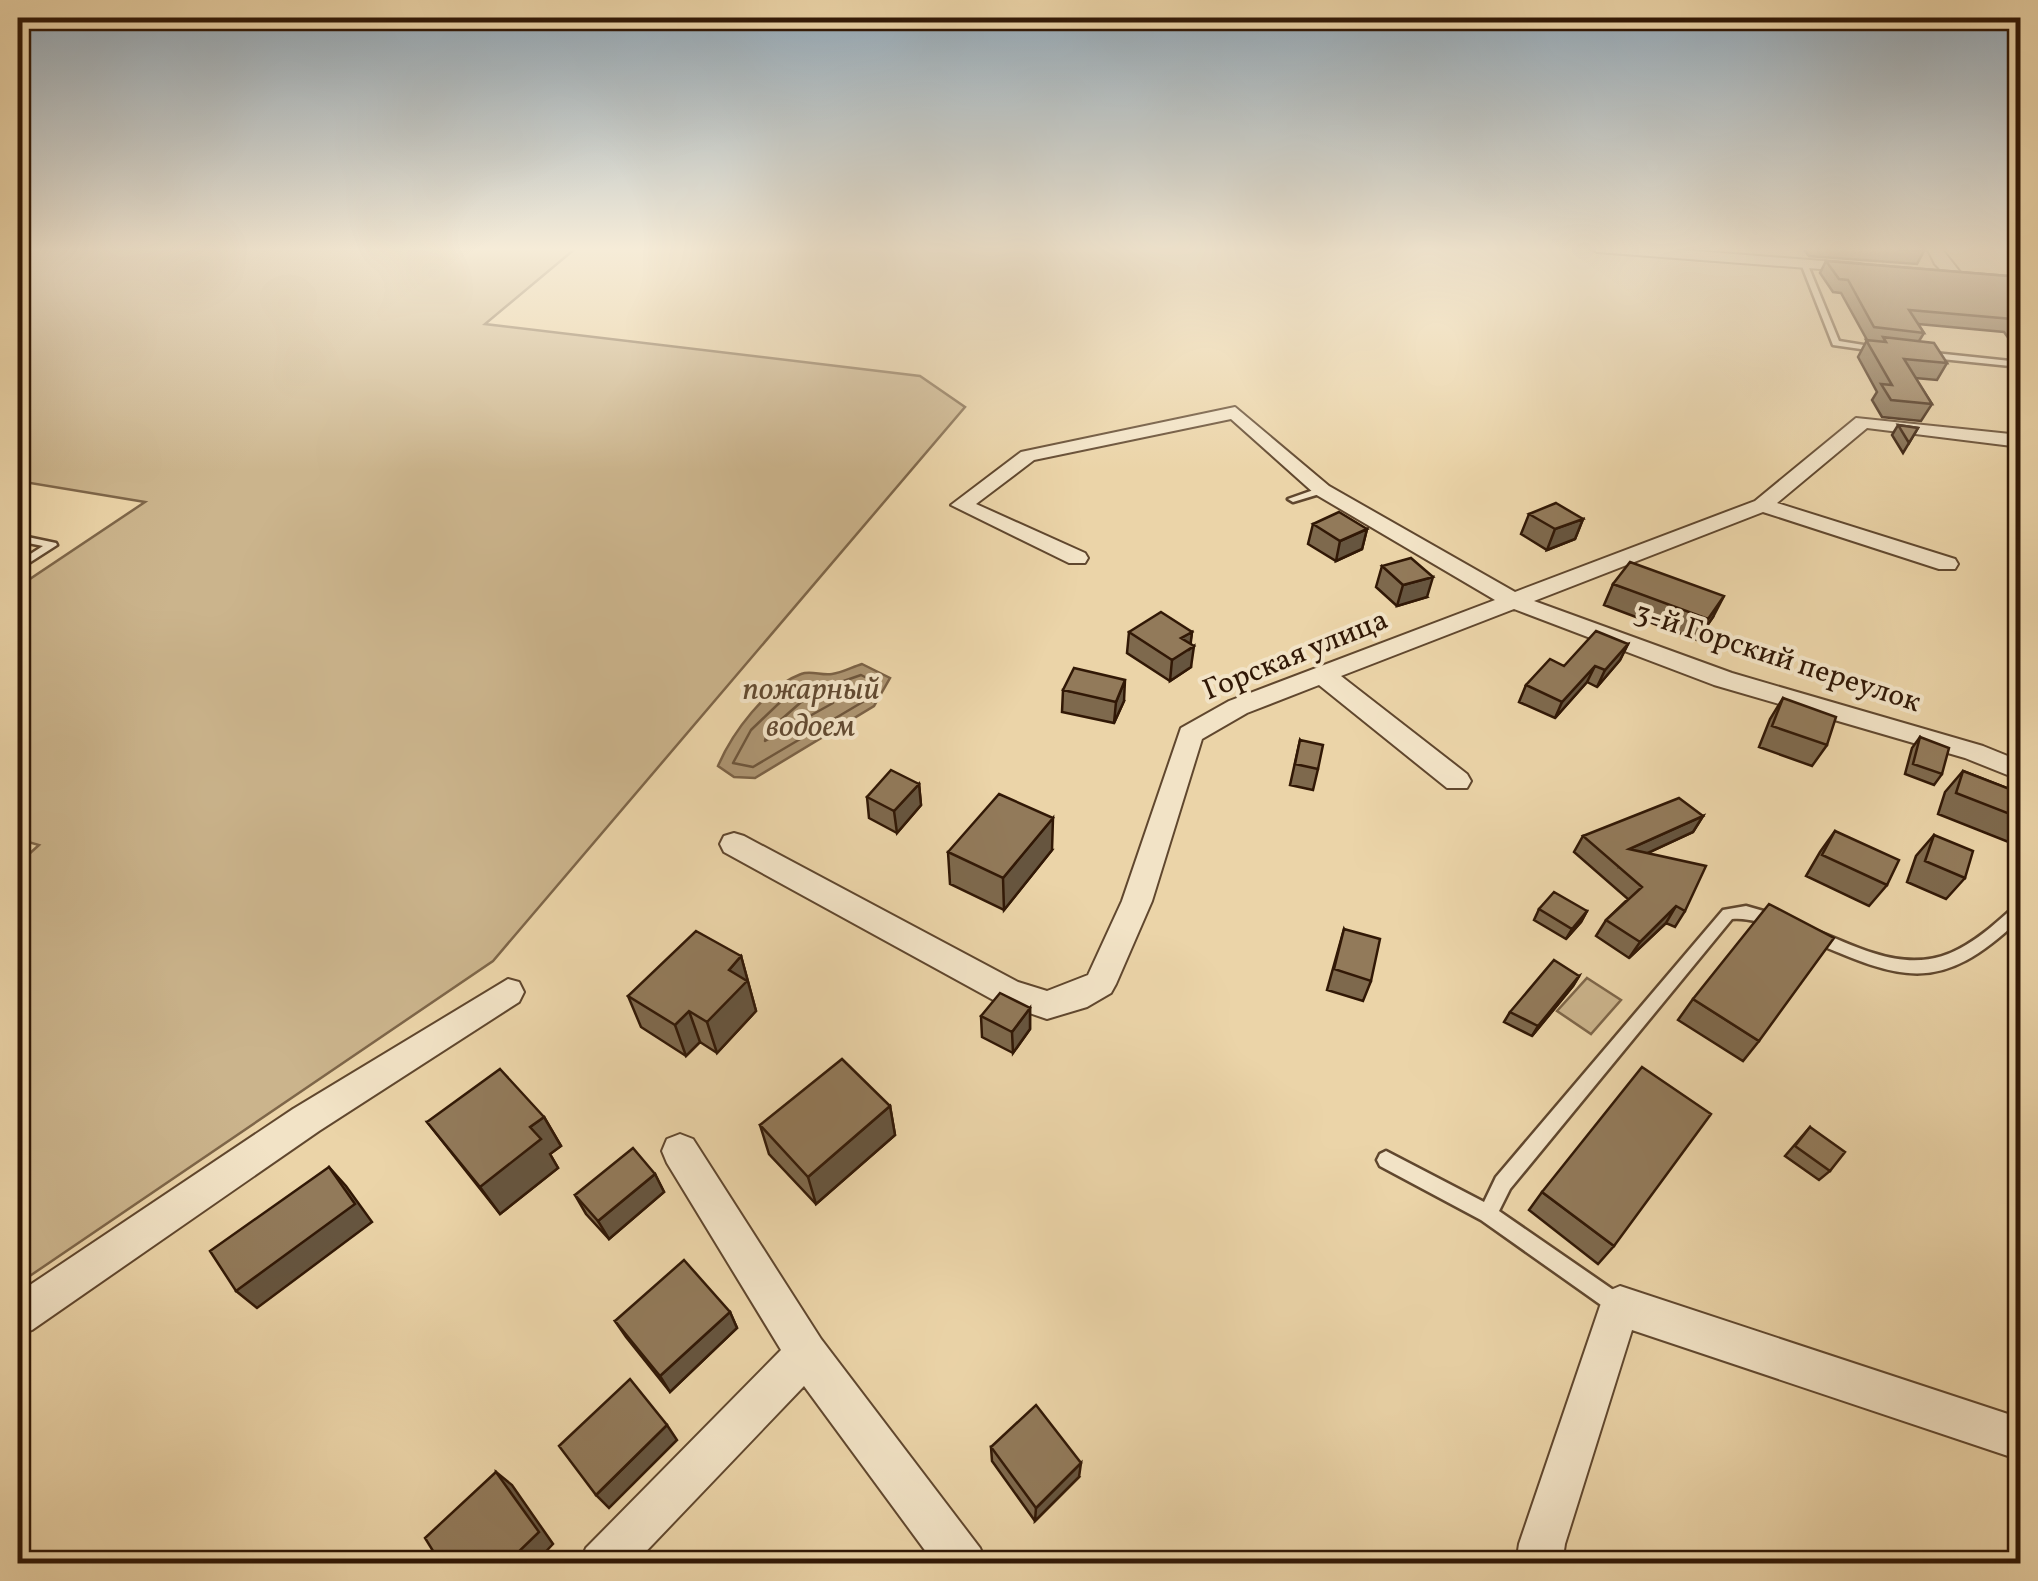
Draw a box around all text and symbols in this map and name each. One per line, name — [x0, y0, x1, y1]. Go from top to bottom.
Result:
street label: 3-й Горский переулок — [1629, 592, 1926, 724]
street label: Горская улица — [1197, 600, 1395, 712]
water label: пожарный водоем — [742, 669, 880, 750]

